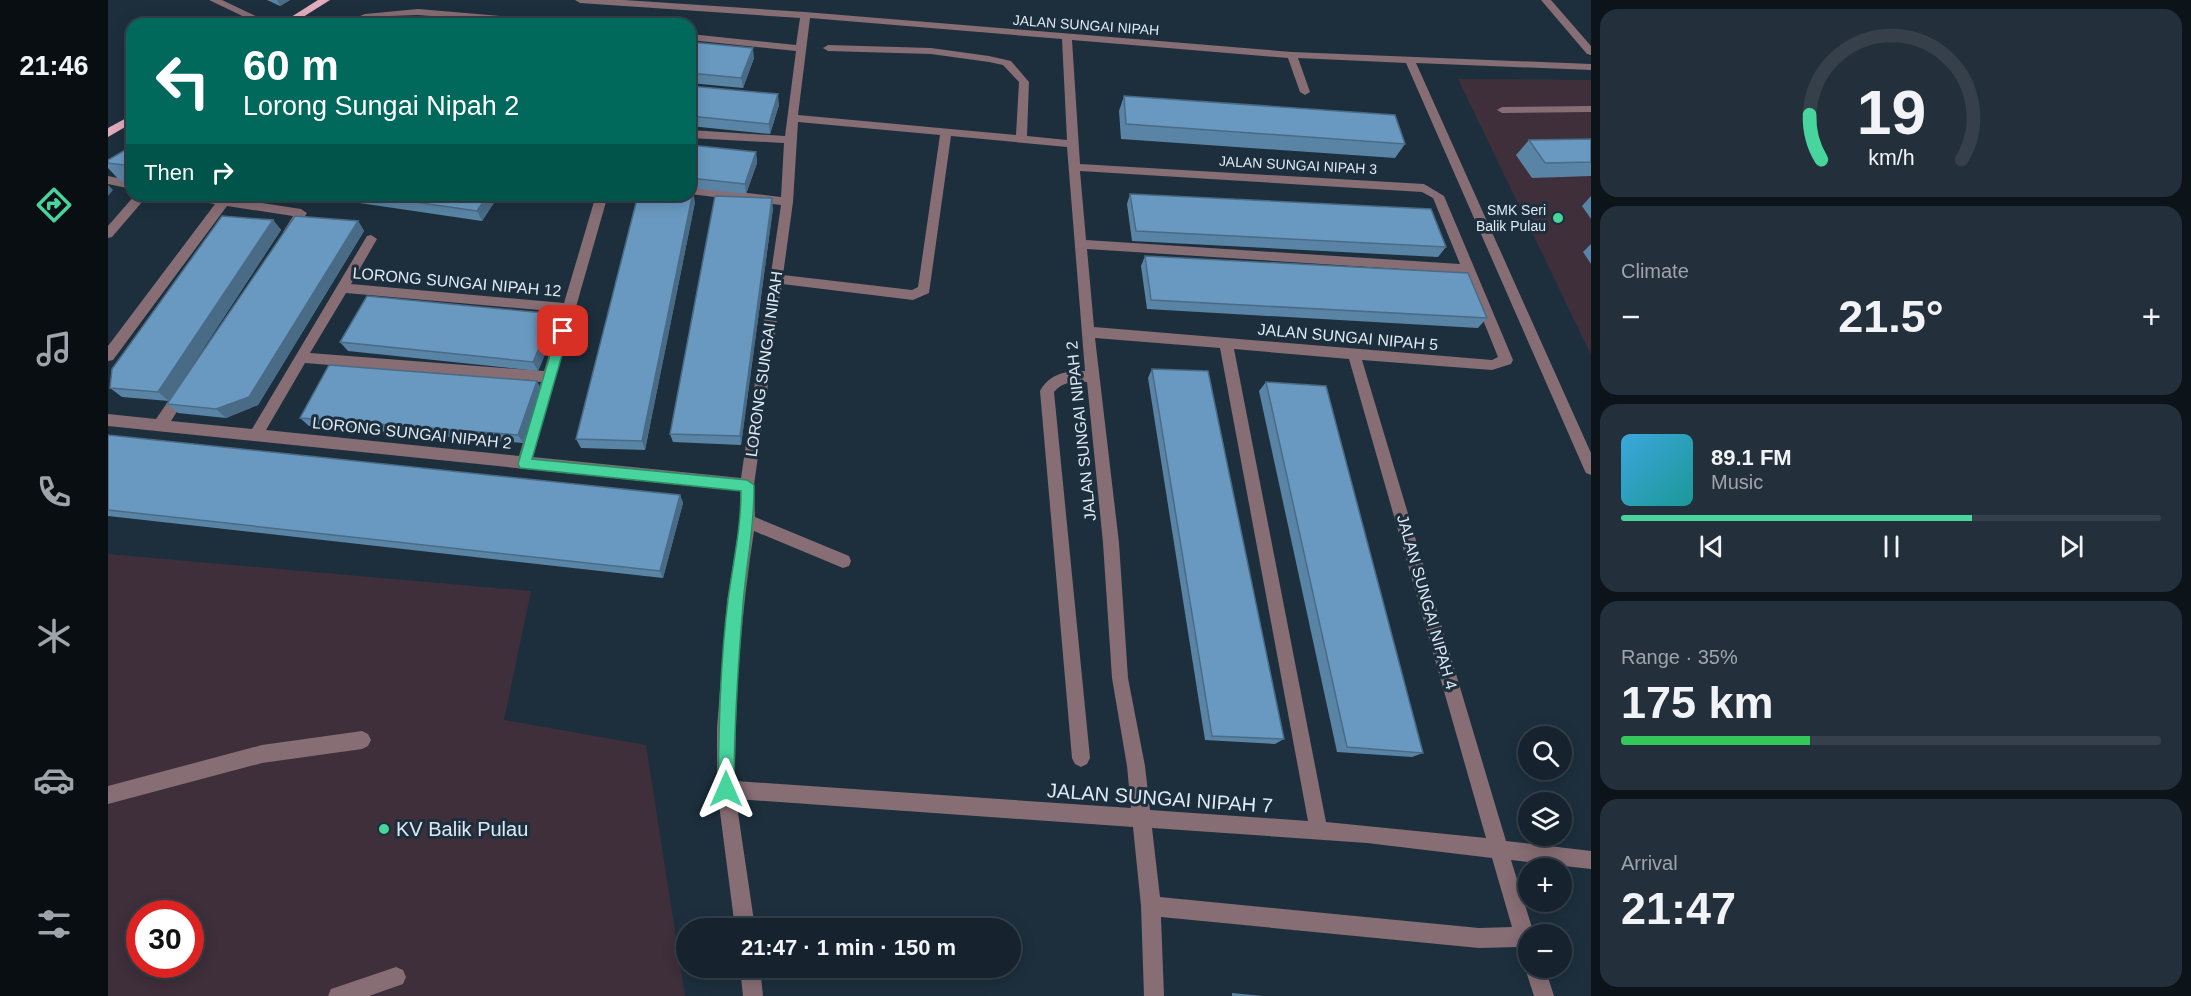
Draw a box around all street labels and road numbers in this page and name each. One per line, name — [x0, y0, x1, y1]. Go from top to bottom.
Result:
street label: JALAN SUNGAI NIPAH — [1012, 12, 1160, 38]
street label: JALAN SUNGAI NIPAH 3 — [1218, 153, 1378, 177]
street label: LORONG SUNGAI NIPAH 12 — [352, 264, 562, 300]
street label: LORONG SUNGAI NIPAH — [743, 270, 785, 458]
street label: JALAN SUNGAI NIPAH 5 — [1257, 321, 1439, 353]
street label: JALAN SUNGAI NIPAH 2 — [1063, 340, 1099, 522]
street label: LORONG SUNGAI NIPAH 2 — [311, 414, 513, 452]
street label: JALAN SUNGAI NIPAH 4 — [1394, 513, 1460, 691]
street label: JALAN SUNGAI NIPAH 7 — [1046, 779, 1274, 817]

